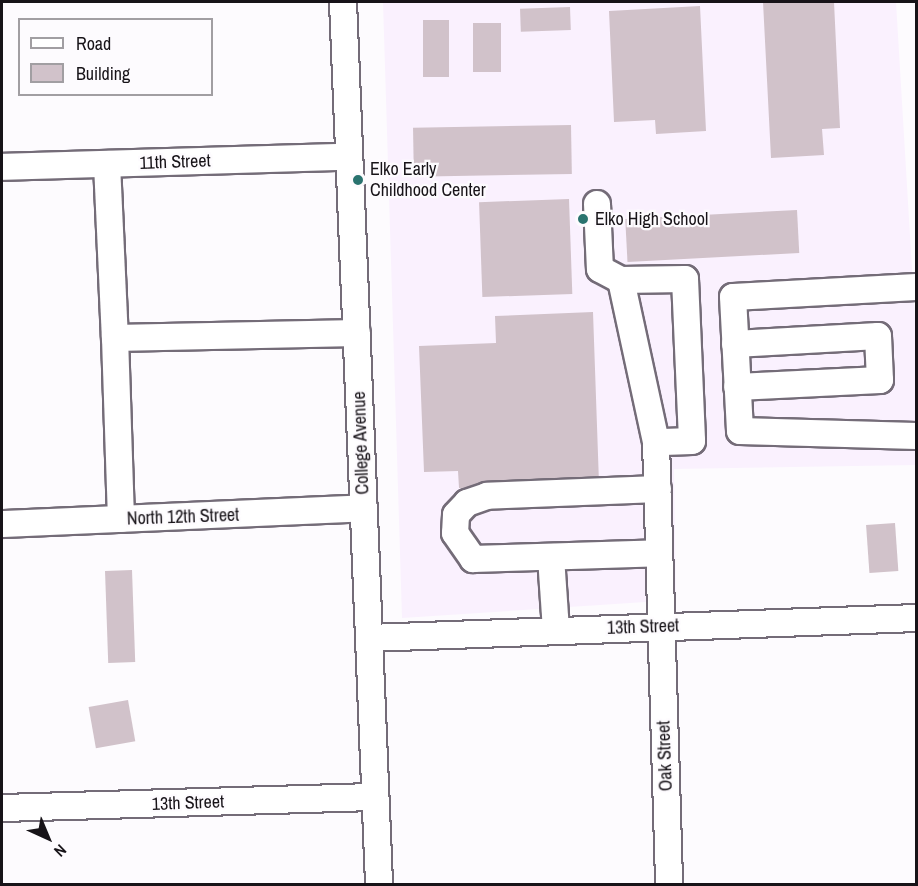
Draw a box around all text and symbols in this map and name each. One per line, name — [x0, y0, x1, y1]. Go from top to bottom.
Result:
legend — [18, 18, 213, 96]
text: Road — [76, 31, 111, 56]
text: Building — [76, 61, 130, 86]
street label: 11th Street — [139, 150, 211, 174]
place label: Elko Early Childhood Center — [370, 159, 486, 201]
marker: Elko Early Childhood Center — [351, 173, 365, 187]
place label: Elko High School — [595, 208, 708, 230]
marker: Elko High School — [576, 212, 590, 226]
street label: College Avenue — [348, 391, 374, 495]
street label: North 12th Street — [126, 504, 240, 530]
street label: 13th Street — [607, 615, 679, 639]
street label: Oak Street — [653, 720, 677, 792]
street label: 13th Street — [152, 791, 224, 815]
north arrow — [18, 808, 78, 868]
text: N — [49, 840, 72, 862]

